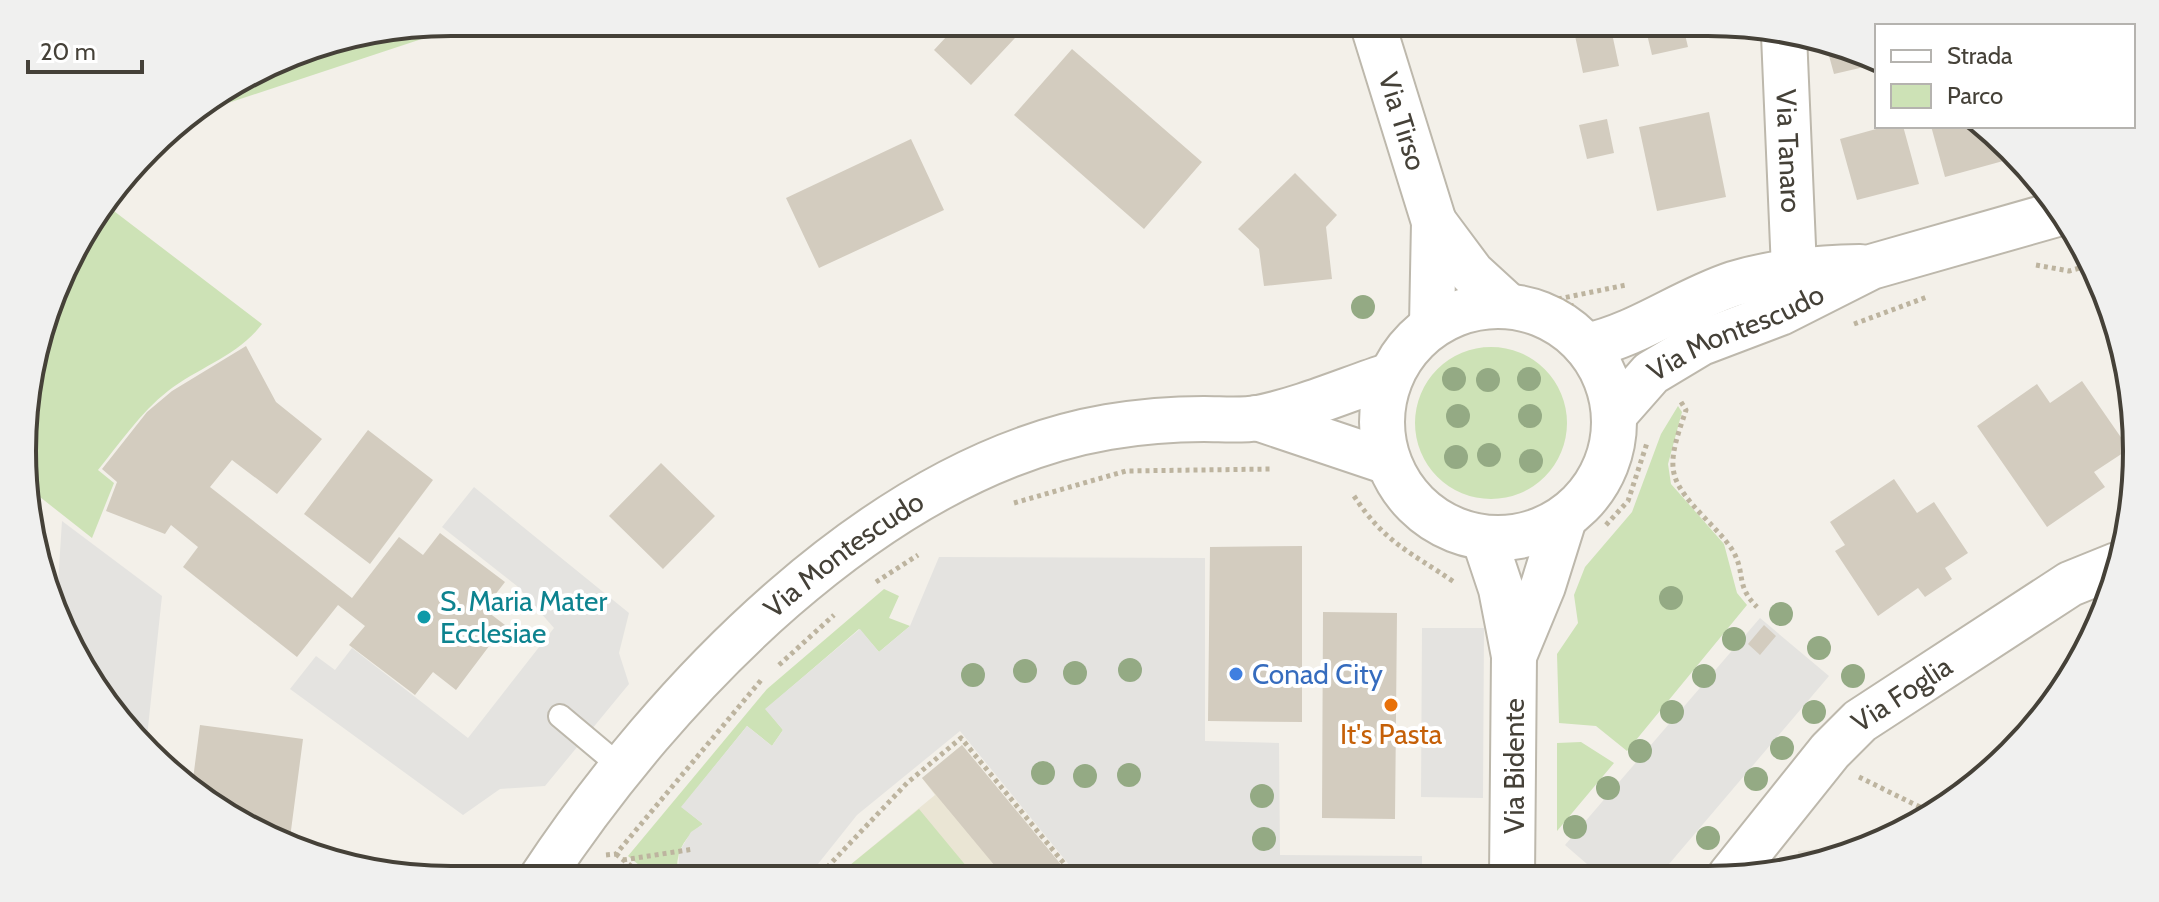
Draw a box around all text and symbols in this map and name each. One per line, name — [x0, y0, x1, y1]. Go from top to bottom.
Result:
scale bar — [28, 24, 142, 74]
legend — [1875, 24, 2135, 128]
text: 20 m — [40, 37, 96, 66]
text: Strada — [1947, 41, 2013, 70]
street label: Via Tirso — [1372, 68, 1434, 174]
text: Parco — [1947, 81, 2003, 110]
street label: Via Tanaro — [1769, 88, 1809, 213]
street label: Via Montescudo — [1641, 277, 1829, 388]
street label: Via Montescudo — [757, 484, 930, 625]
place label: S. Maria Mater Ecclesiae — [440, 584, 607, 650]
marker: S. Maria Mater Ecclesiae — [415, 608, 433, 626]
street label: Via Foglia — [1845, 649, 1958, 739]
place label: Conad City — [1252, 657, 1383, 691]
marker: Conad City — [1227, 665, 1245, 683]
marker: It's Pasta — [1382, 696, 1400, 714]
street label: Via Bidente — [1497, 698, 1531, 834]
place label: It's Pasta — [1340, 717, 1443, 751]

